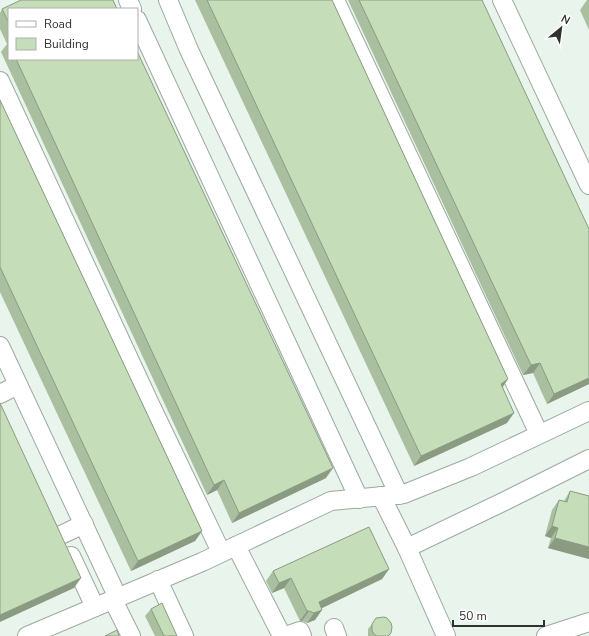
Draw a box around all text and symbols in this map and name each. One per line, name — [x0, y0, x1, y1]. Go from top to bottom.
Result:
legend — [8, 8, 138, 60]
north arrow — [541, 8, 581, 48]
text: N — [558, 11, 573, 28]
text: Road — [44, 16, 72, 32]
text: Building — [44, 36, 89, 52]
scale bar — [453, 602, 544, 628]
text: 50 m — [459, 608, 487, 624]

